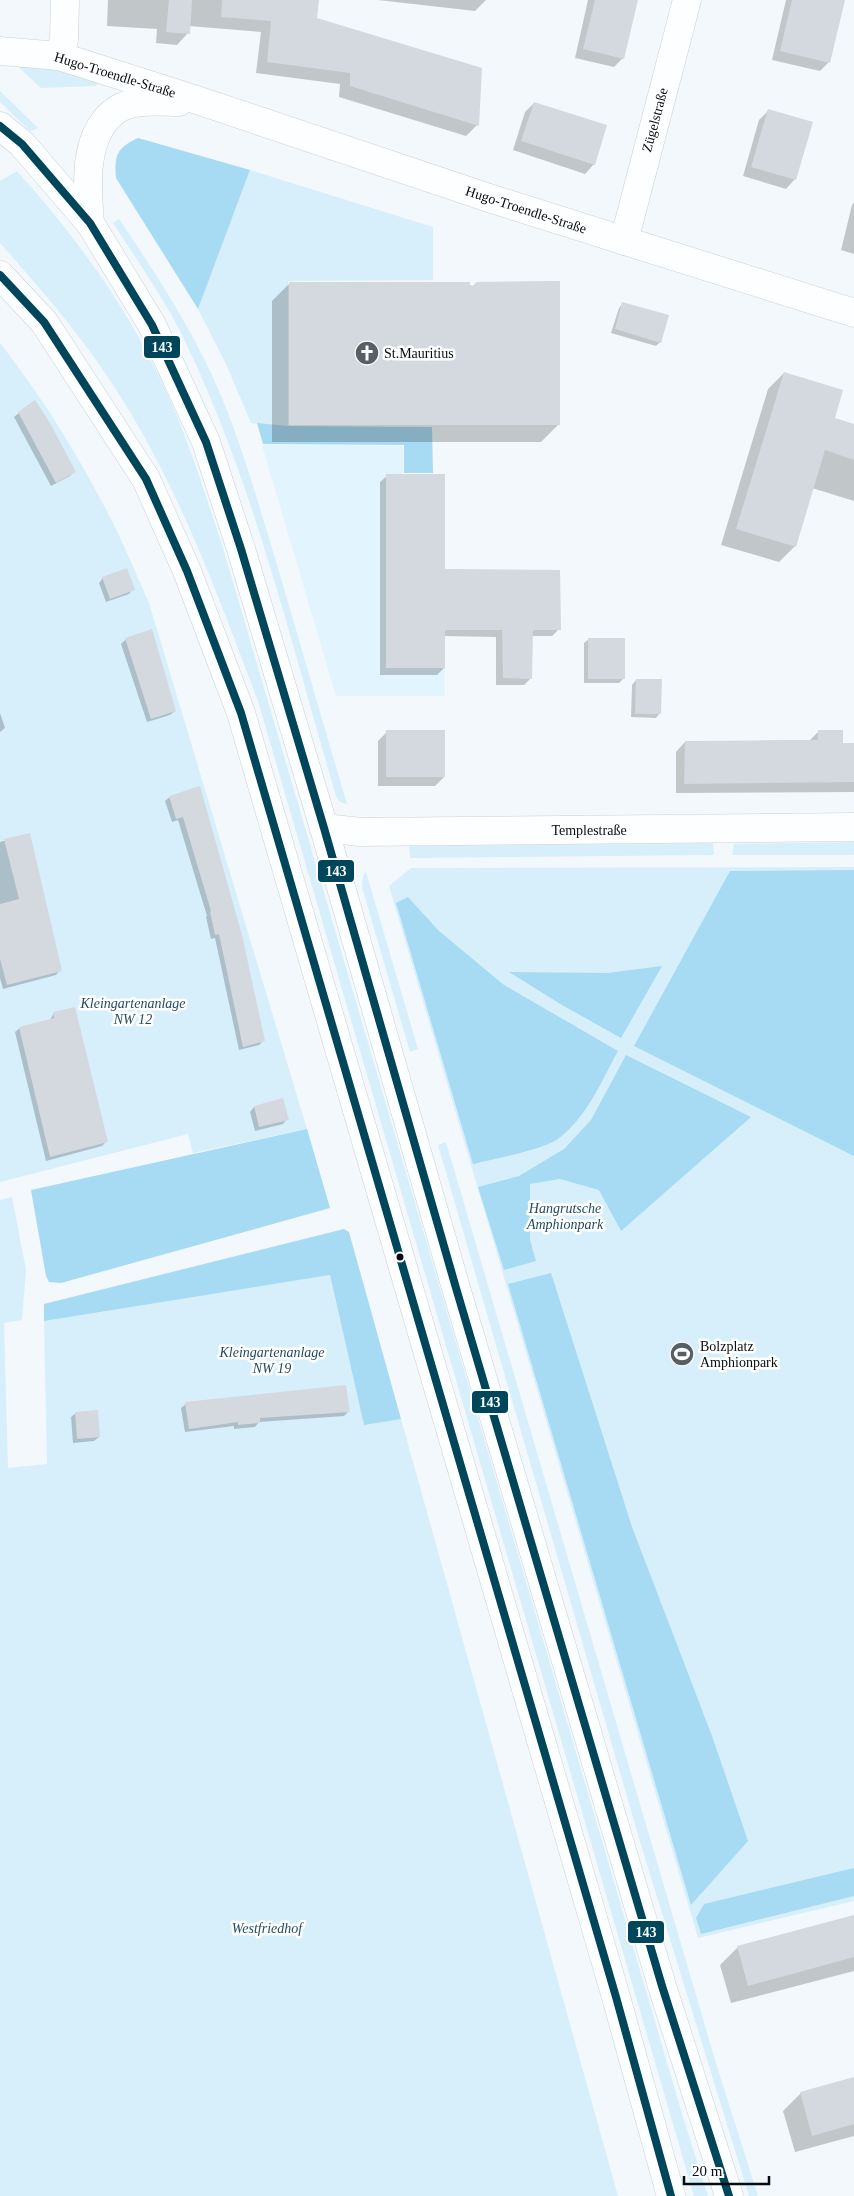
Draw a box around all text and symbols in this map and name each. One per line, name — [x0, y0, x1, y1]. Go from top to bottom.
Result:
street label: Hugo-Troendle-Straße — [52, 49, 178, 101]
street label: Zügelstraße — [639, 86, 671, 154]
street label: Hugo-Troendle-Straße — [464, 183, 588, 237]
line badge: 143 — [143, 335, 181, 359]
text: 143 — [152, 340, 173, 355]
church icon: St.Mauritius — [354, 340, 380, 366]
place label: St.Mauritius — [384, 346, 454, 361]
street label: Templestraße — [551, 823, 627, 838]
line badge: 143 — [317, 859, 355, 883]
text: 143 — [326, 864, 347, 879]
park label: Kleingartenanlage NW 12 — [80, 996, 186, 1027]
park label: Hangrutsche Amphionpark — [526, 1201, 604, 1232]
unlabelled marker — [395, 1252, 405, 1262]
place label: Bolzplatz Amphionpark — [700, 1339, 778, 1370]
sports icon: Bolzplatz Amphionpark — [669, 1341, 695, 1367]
park label: Kleingartenanlage NW 19 — [219, 1345, 325, 1376]
line badge: 143 — [471, 1390, 509, 1414]
text: 143 — [480, 1395, 501, 1410]
line badge: 143 — [627, 1920, 665, 1944]
park label: Westfriedhof — [232, 1921, 304, 1936]
text: 143 — [636, 1925, 657, 1940]
scale bar — [684, 2154, 769, 2186]
text: 20 m — [692, 2163, 723, 2179]

